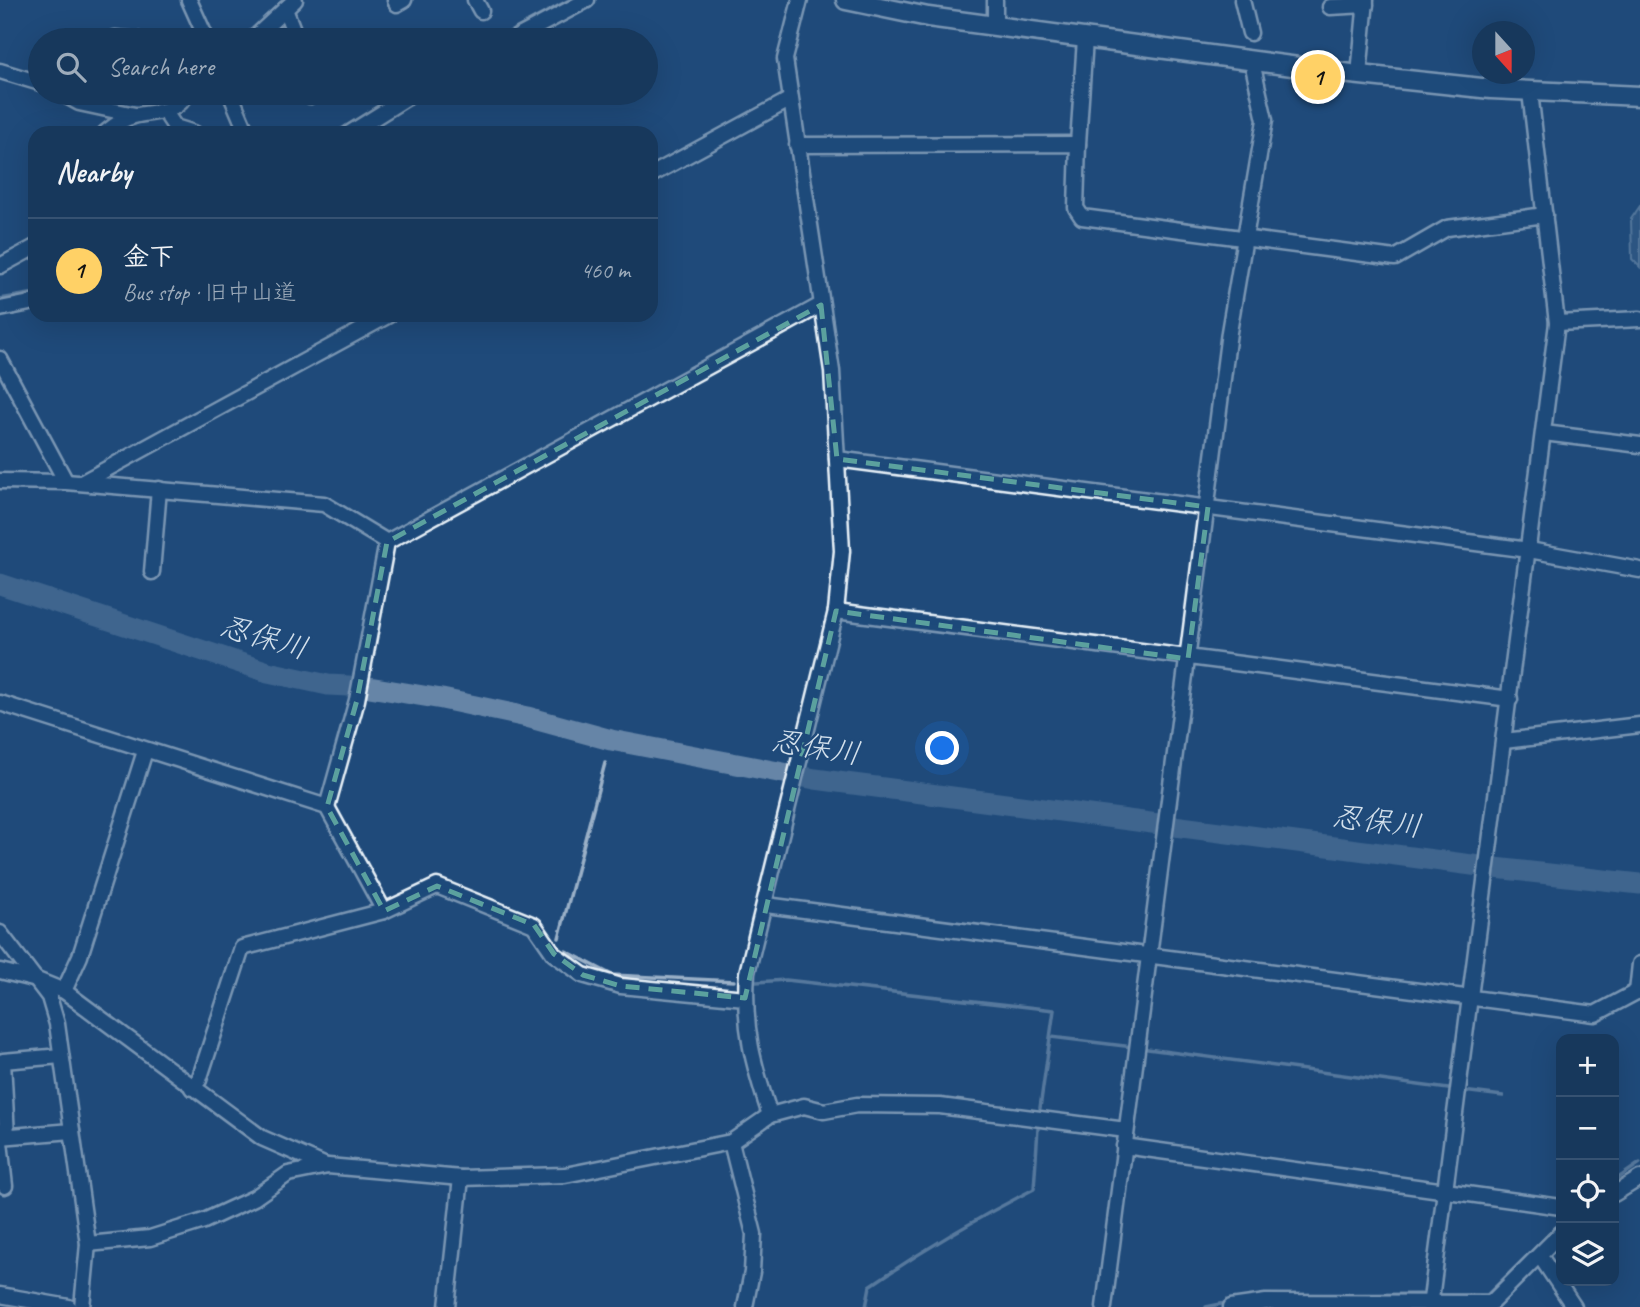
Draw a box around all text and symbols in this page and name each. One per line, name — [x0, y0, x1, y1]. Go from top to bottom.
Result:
north arrow — [1472, 21, 1535, 84]
search box — [28, 28, 658, 105]
icon: search — [52, 48, 90, 86]
text: Search here — [108, 50, 214, 83]
pin: 1 — [1295, 51, 1341, 103]
text: Nearby — [56, 153, 132, 191]
text: 金下 — [123, 240, 175, 273]
text: 1 — [74, 256, 84, 285]
text: 460 m — [581, 256, 630, 285]
text: Bus stop · 旧中山道 — [123, 278, 297, 307]
water label: 忍保川 — [216, 606, 312, 668]
water label: 忍保川 — [769, 721, 863, 773]
your location — [925, 731, 959, 765]
water label: 忍保川 — [1330, 797, 1424, 845]
map controls — [1556, 1034, 1619, 1286]
button: + — [1556, 1034, 1619, 1097]
button: − — [1556, 1097, 1619, 1160]
button: locate — [1556, 1160, 1619, 1223]
button: layers — [1556, 1223, 1619, 1286]

